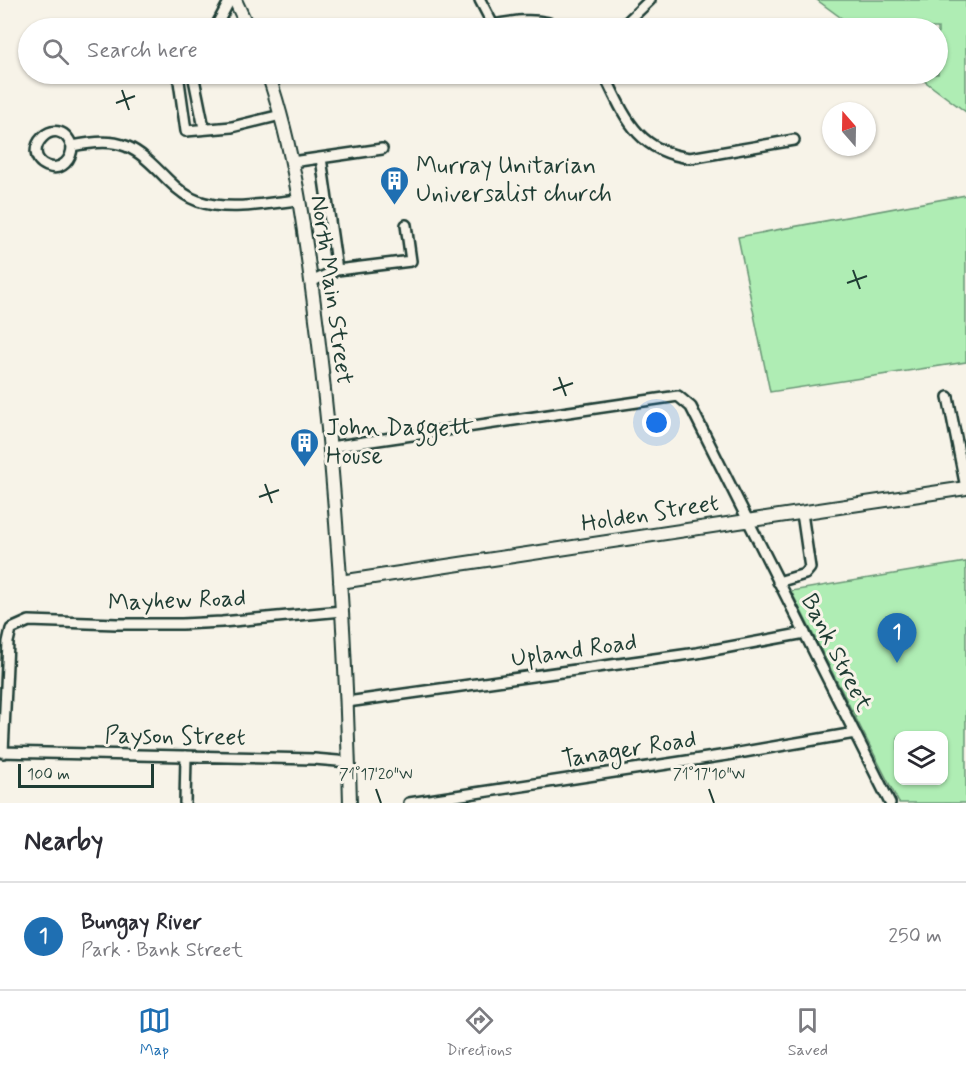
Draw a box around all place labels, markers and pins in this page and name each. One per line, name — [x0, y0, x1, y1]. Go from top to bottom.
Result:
place label: Murray Unitarian Universalist church — [416, 151, 612, 210]
building icon: Murray Unitarian Universalist church — [379, 164, 411, 206]
place label: John Daggett House — [326, 413, 474, 472]
building icon: John Daggett House — [289, 426, 321, 468]
pin: 1 — [878, 614, 916, 663]

